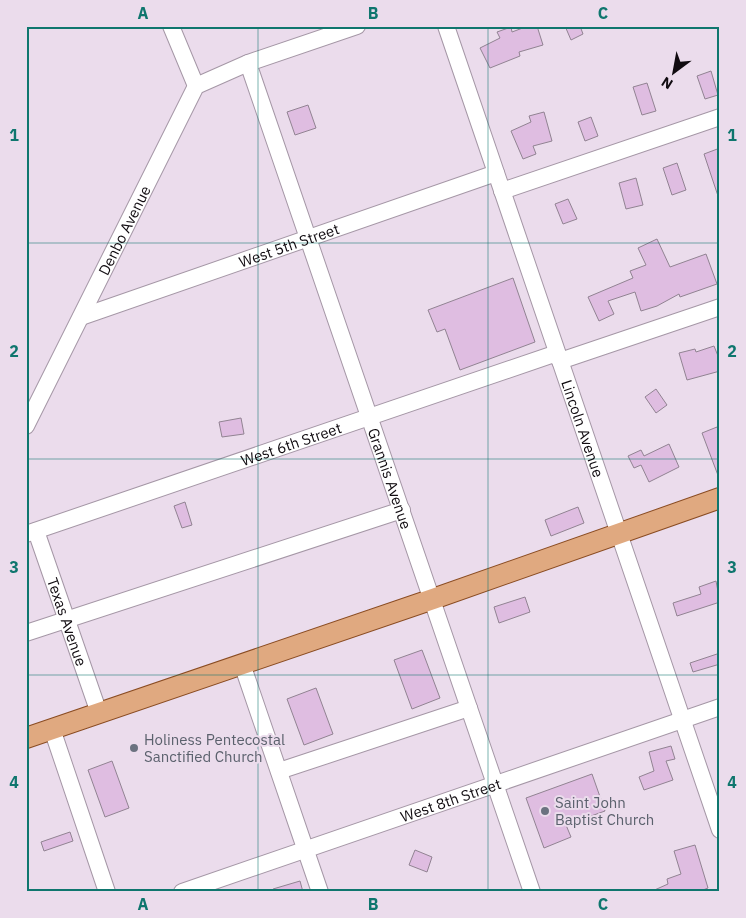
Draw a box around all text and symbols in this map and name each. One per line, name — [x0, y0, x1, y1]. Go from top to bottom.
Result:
text: A — [138, 3, 149, 23]
text: B — [368, 3, 379, 23]
text: C — [598, 3, 608, 23]
north arrow — [648, 48, 698, 98]
text: N — [658, 73, 676, 93]
text: 1 — [9, 125, 19, 145]
text: 1 — [727, 125, 737, 145]
street label: Denbo Avenue — [94, 182, 154, 278]
street label: West 5th Street — [236, 219, 342, 271]
text: 2 — [9, 341, 19, 361]
text: 2 — [727, 341, 737, 361]
street label: Lincoln Avenue — [558, 377, 609, 480]
street label: West 6th Street — [238, 418, 344, 470]
street label: Grannis Avenue — [364, 425, 416, 531]
text: 3 — [9, 557, 19, 577]
text: 3 — [727, 557, 737, 577]
street label: Texas Avenue — [43, 575, 91, 668]
place label: Holiness Pentecostal Sanctified Church — [144, 730, 285, 766]
marker: Holiness Pentecostal Sanctified Church — [128, 742, 140, 754]
text: 4 — [9, 772, 19, 792]
text: 4 — [727, 772, 737, 792]
street label: West 8th Street — [398, 774, 503, 826]
place label: Saint John Baptist Church — [555, 793, 654, 829]
marker: Saint John Baptist Church — [539, 805, 551, 817]
text: A — [138, 894, 149, 914]
text: B — [368, 894, 379, 914]
text: C — [598, 894, 608, 914]

